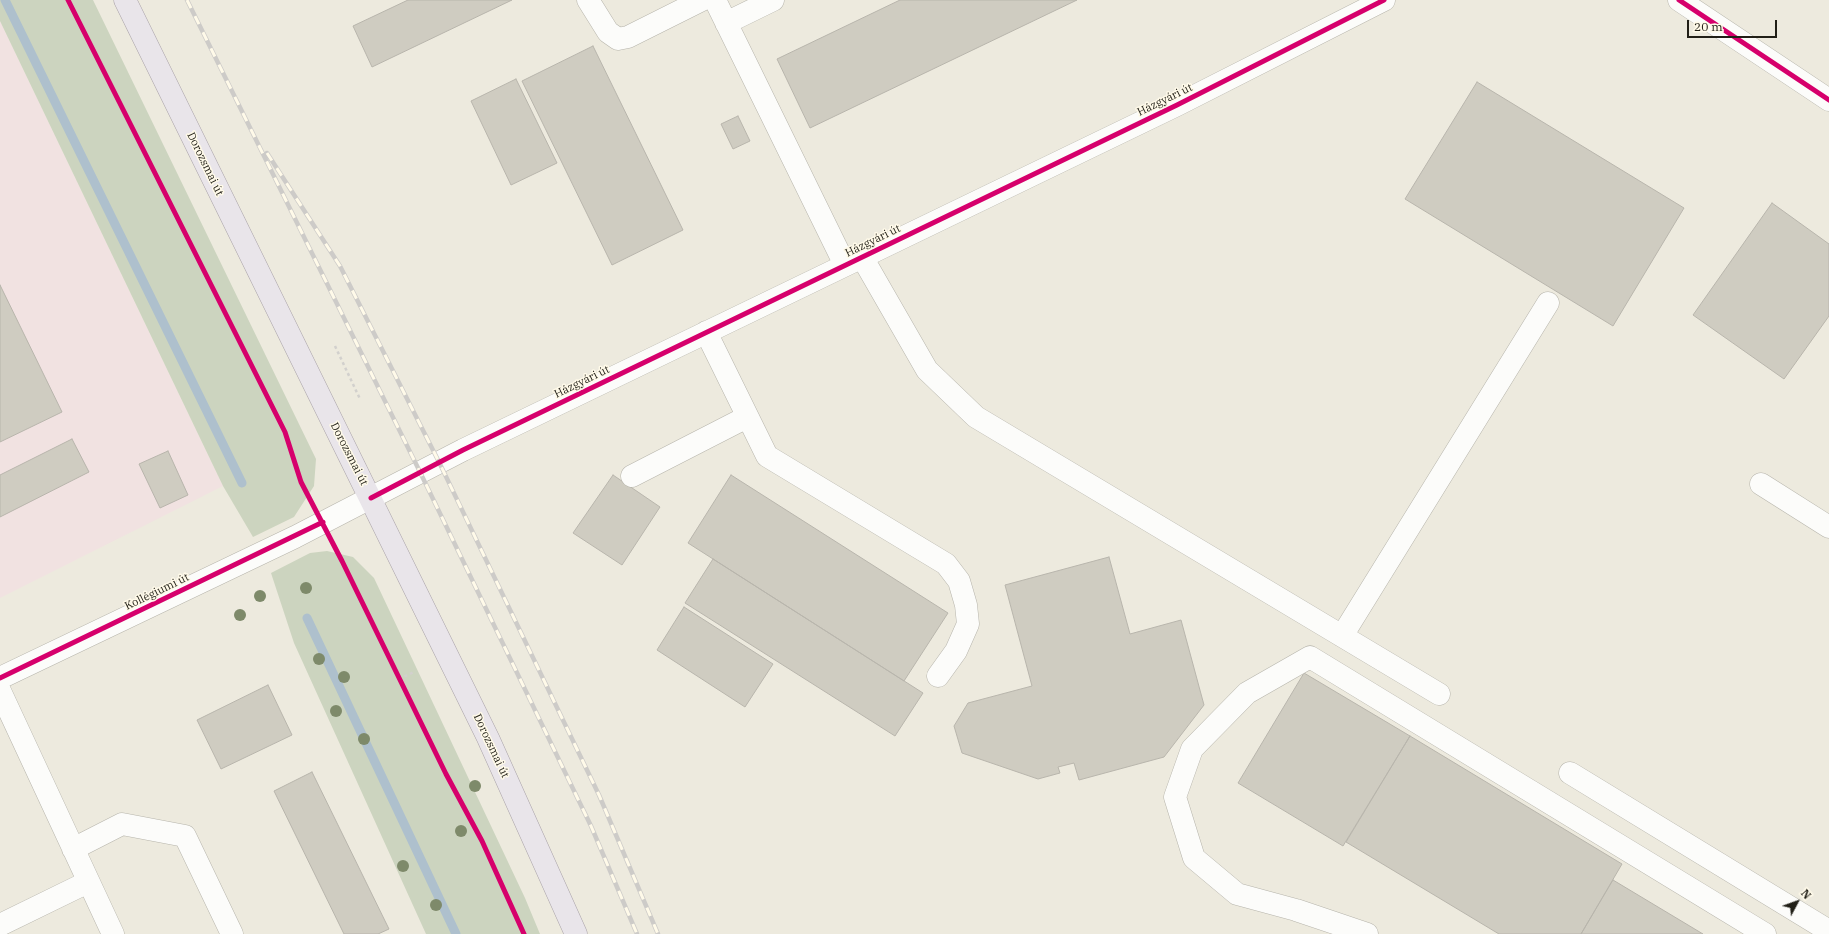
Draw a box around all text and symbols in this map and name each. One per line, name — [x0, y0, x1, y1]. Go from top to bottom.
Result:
scale bar — [1689, 12, 1779, 38]
text: 20 m — [1694, 19, 1723, 34]
street label: Házgyári út — [1135, 81, 1195, 119]
street label: Dorozsmai út — [184, 130, 226, 198]
street label: Házgyári út — [843, 222, 903, 260]
street label: Házgyári út — [552, 363, 612, 401]
street label: Dorozsmai út — [327, 420, 371, 488]
street label: Kollégiumi út — [123, 571, 191, 613]
street label: Dorozsmai út — [470, 712, 512, 780]
north arrow — [1777, 882, 1817, 922]
text: N — [1798, 886, 1814, 902]

